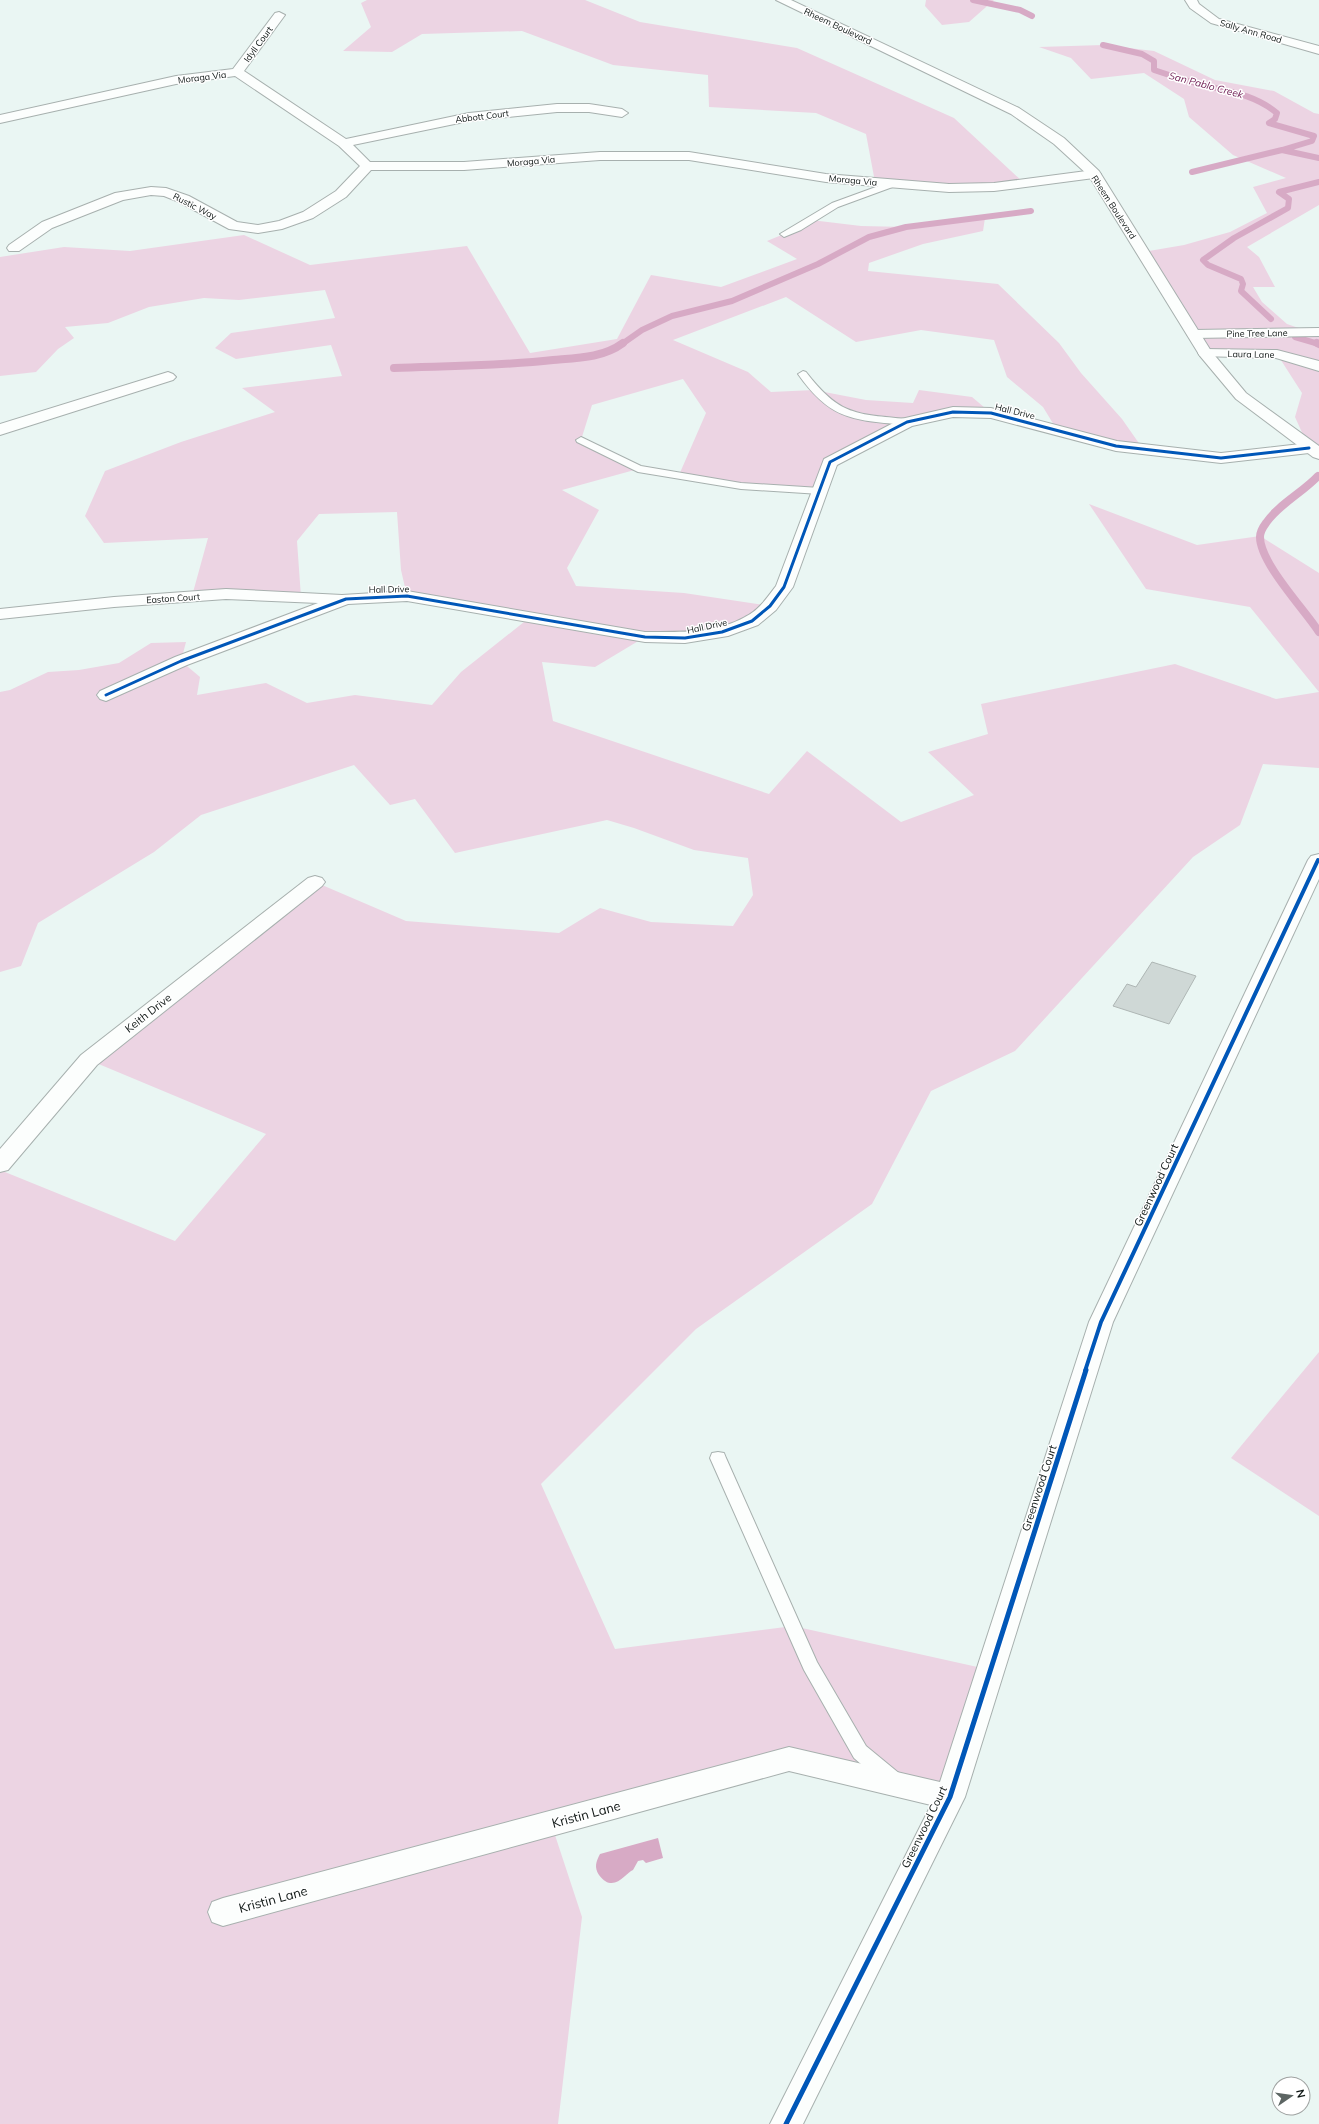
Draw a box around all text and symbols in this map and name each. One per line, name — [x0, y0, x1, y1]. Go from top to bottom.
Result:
street label: Rheem Boulevard — [802, 5, 874, 47]
street label: Sally Ann Road — [1218, 17, 1283, 46]
street label: Idyll Court — [241, 24, 276, 65]
street label: Moraga Via — [177, 69, 227, 85]
water label: San Pablo Creek — [1168, 69, 1245, 101]
street label: Abbott Court — [455, 107, 509, 125]
street label: Moraga Via — [506, 153, 556, 169]
street label: Moraga Via — [828, 172, 878, 188]
street label: Rheem Boulevard — [1089, 173, 1139, 241]
street label: Rustic Way — [171, 190, 219, 223]
street label: Pine Tree Lane — [1226, 327, 1288, 339]
street label: Laura Lane — [1227, 348, 1275, 360]
street label: Hall Drive — [994, 401, 1036, 421]
street label: Hall Drive — [369, 583, 410, 595]
street label: Easton Court — [146, 591, 200, 605]
street label: Hall Drive — [686, 616, 728, 636]
street label: Keith Drive — [122, 990, 174, 1036]
street label: Greenwood Court — [1131, 1141, 1181, 1229]
street label: Greenwood Court — [1018, 1443, 1060, 1533]
street label: Greenwood Court — [898, 1783, 950, 1870]
street label: Kristin Lane — [550, 1797, 622, 1831]
street label: Kristin Lane — [237, 1882, 309, 1916]
north arrow — [1271, 2076, 1311, 2116]
text: N — [1293, 2088, 1308, 2099]

